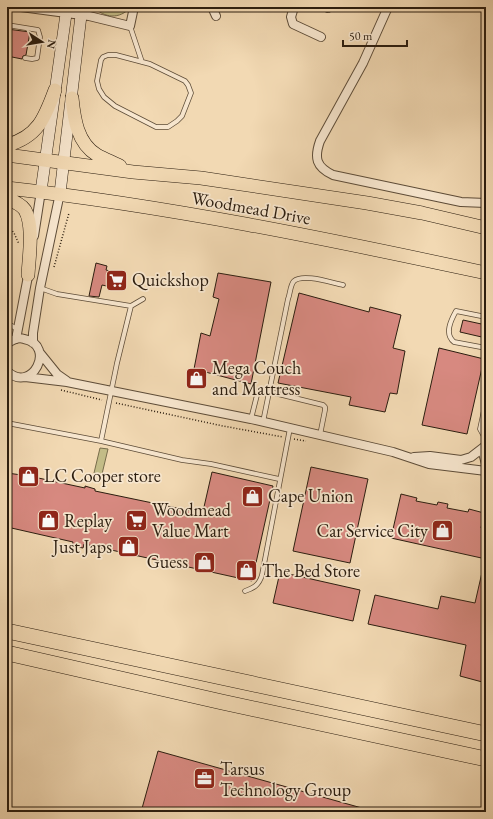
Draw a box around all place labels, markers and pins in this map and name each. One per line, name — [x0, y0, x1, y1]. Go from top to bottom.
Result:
supermarket icon: Quickshop — [103, 267, 129, 293]
place label: Quickshop — [132, 268, 209, 291]
place label: Mega Couch and Mattress — [212, 356, 301, 400]
shop icon: Mega Couch and Mattress — [184, 365, 210, 391]
shop icon: LC Cooper store — [16, 463, 42, 489]
place label: LC Cooper store — [44, 464, 161, 487]
shop icon: Cape Union — [239, 483, 265, 509]
place label: Cape Union — [268, 484, 354, 507]
place label: Woodmead Value Mart — [152, 498, 232, 542]
supermarket icon: Woodmead Value Mart — [123, 507, 149, 533]
shop icon: Replay — [36, 508, 62, 534]
place label: Replay — [64, 509, 112, 532]
shop icon: Car Service City — [430, 518, 456, 544]
place label: Car Service City — [316, 519, 428, 542]
shop icon: Just Japs — [115, 534, 141, 560]
place label: Just Japs — [51, 535, 112, 558]
shop icon: Guess — [191, 549, 217, 575]
place label: Guess — [147, 550, 188, 573]
shop icon: The Bed Store — [233, 558, 259, 584]
place label: The Bed Store — [262, 559, 360, 582]
place label: Tarsus Technology Group — [220, 757, 351, 801]
office icon: Tarsus Technology Group — [192, 766, 218, 792]

